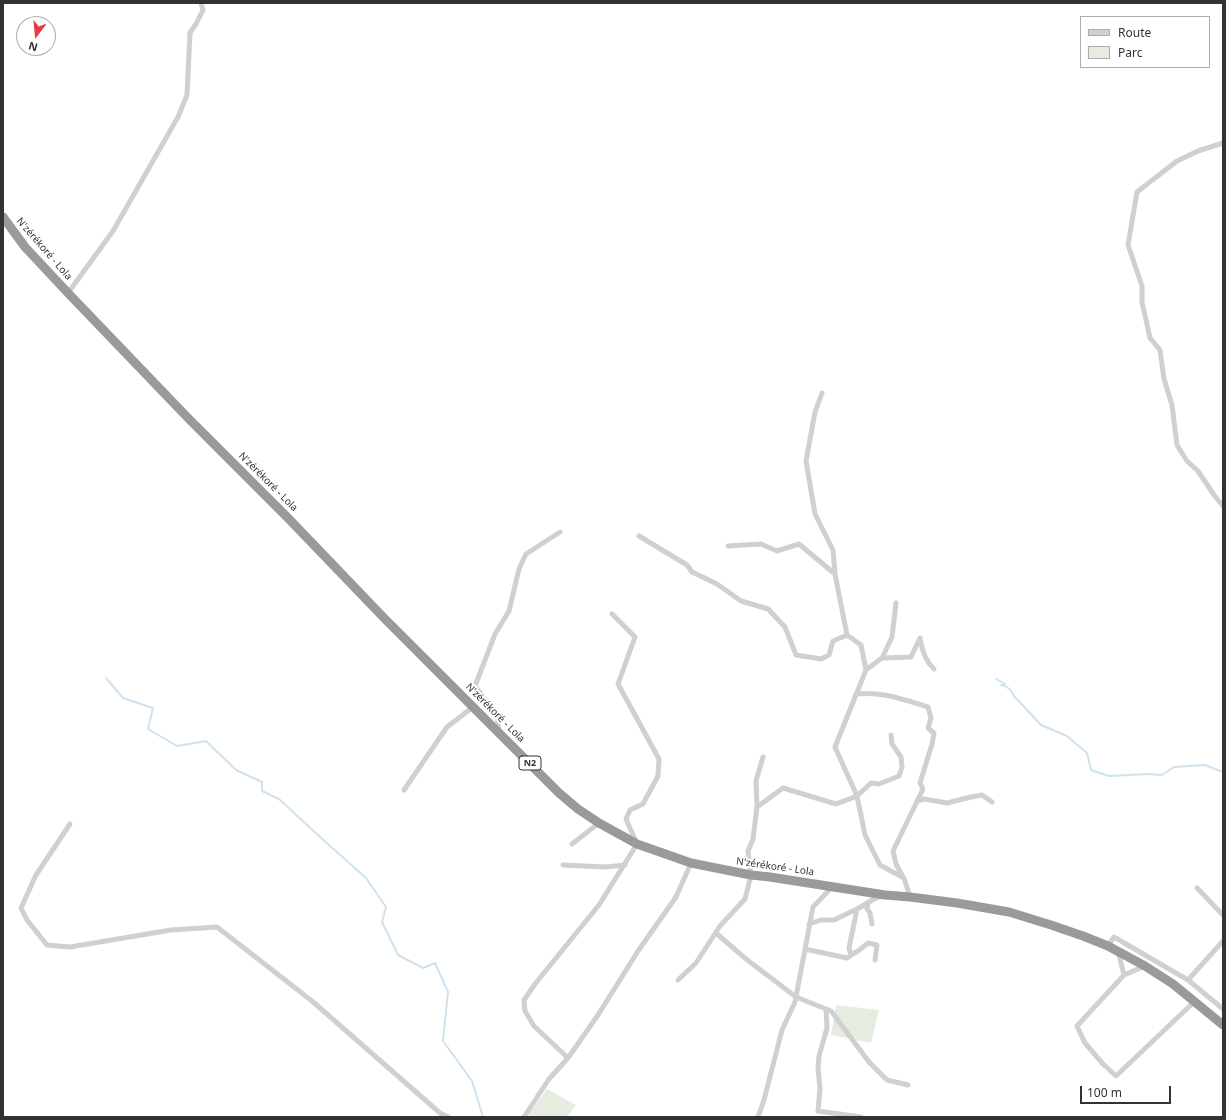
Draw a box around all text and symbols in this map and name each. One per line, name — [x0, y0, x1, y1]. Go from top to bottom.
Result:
north arrow — [16, 16, 56, 56]
legend — [1080, 16, 1210, 68]
text: Route — [1118, 24, 1151, 41]
text: N — [26, 39, 39, 56]
text: Parc — [1118, 44, 1142, 61]
street label: N'zérékoré - Lola — [14, 215, 74, 283]
street label: N'zérékoré - Lola — [236, 450, 300, 514]
street label: N'zérékoré - Lola — [463, 681, 527, 745]
road number: N2 — [519, 756, 541, 770]
street label: N'zérékoré - Lola — [735, 856, 815, 878]
scale bar — [1082, 1078, 1173, 1104]
text: 100 m — [1087, 1084, 1122, 1101]

